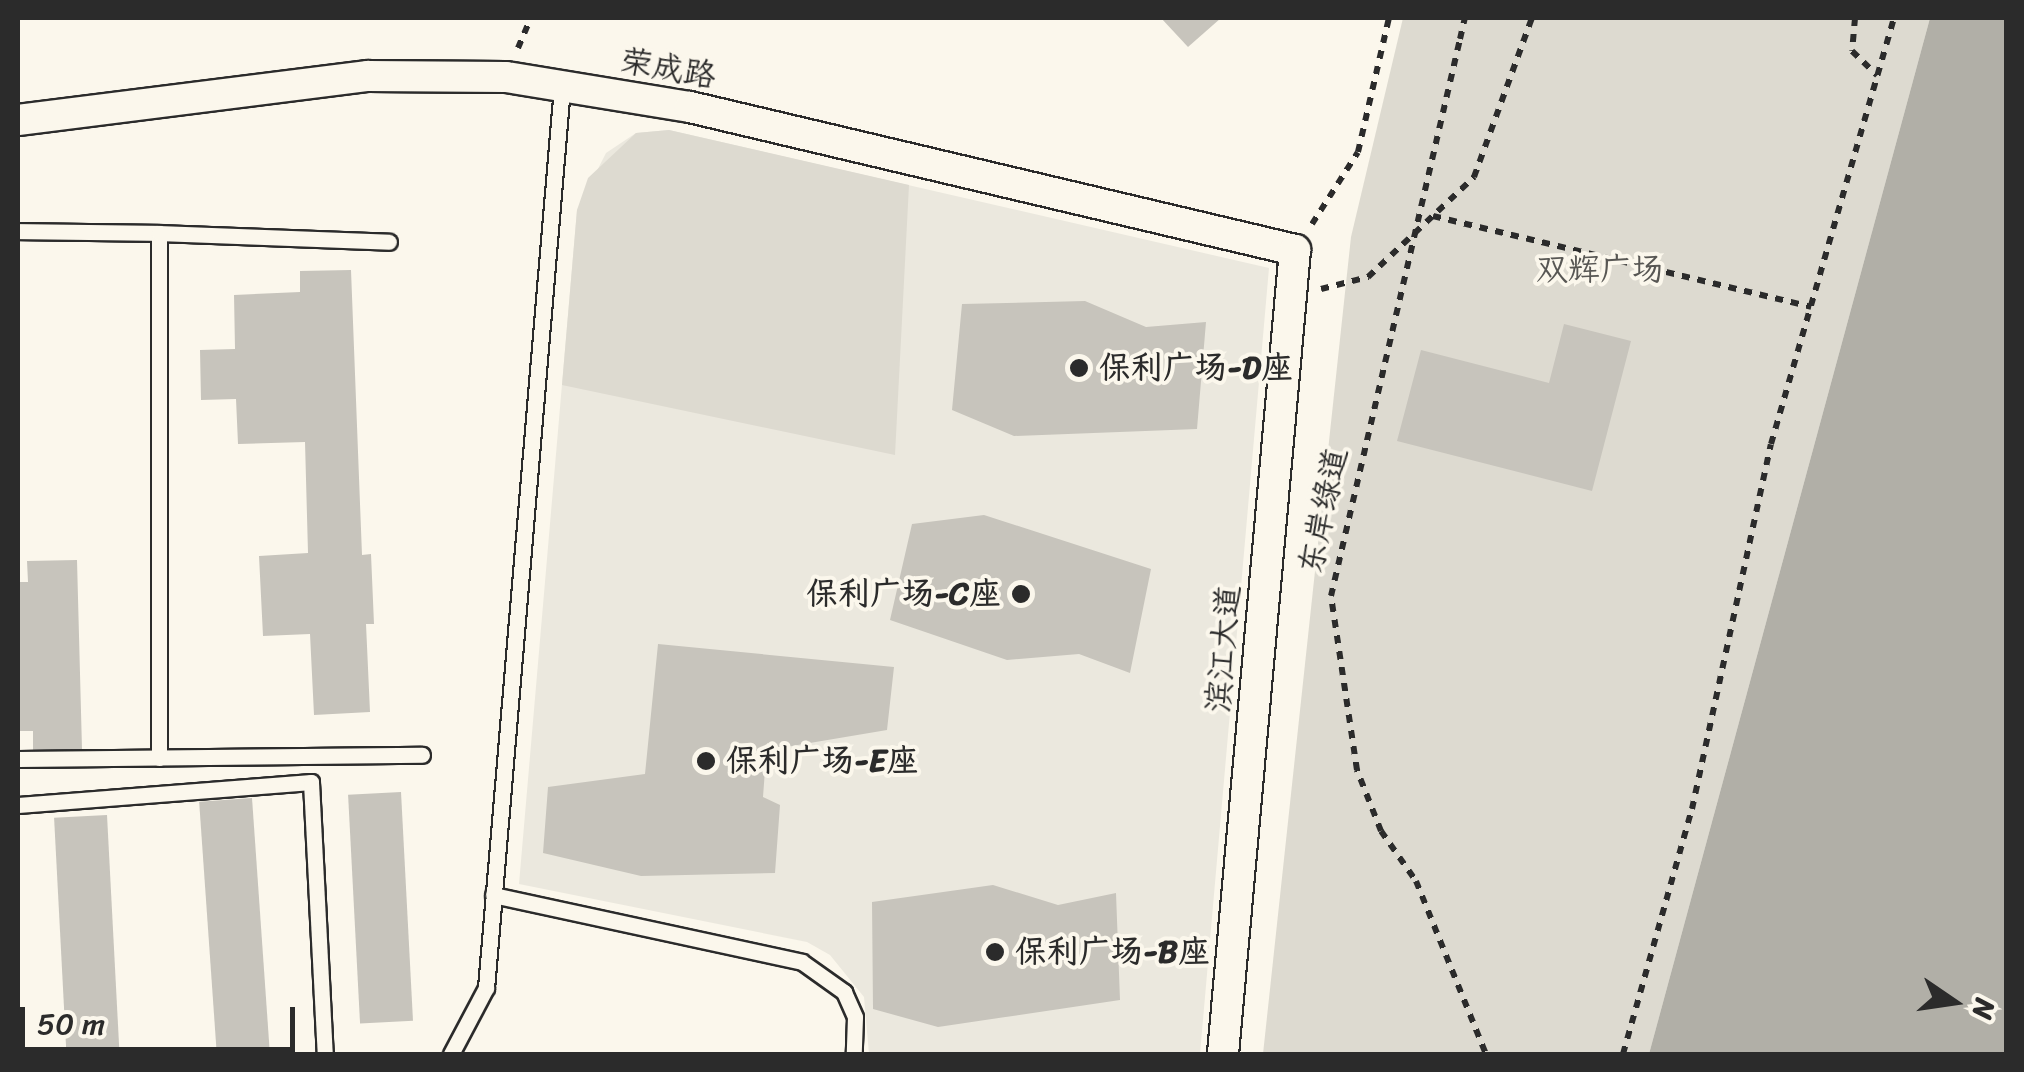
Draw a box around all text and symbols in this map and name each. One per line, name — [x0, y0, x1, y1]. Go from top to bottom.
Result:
street label: 荣成路 — [617, 42, 719, 96]
park label: 双辉广场 — [1536, 251, 1664, 289]
place label: 保利广场-D座 — [1099, 349, 1293, 387]
marker: 保利广场-D座 — [1068, 357, 1090, 379]
street label: 东岸绿道 — [1292, 444, 1356, 578]
place label: 保利广场-C座 — [806, 575, 1001, 613]
marker: 保利广场-C座 — [1010, 583, 1032, 605]
street label: 滨江大道 — [1199, 584, 1249, 714]
place label: 保利广场-E座 — [726, 742, 919, 780]
marker: 保利广场-E座 — [695, 750, 717, 772]
place label: 保利广场-B座 — [1015, 933, 1210, 971]
marker: 保利广场-B座 — [984, 941, 1006, 963]
north arrow — [1904, 952, 2004, 1052]
scale bar — [25, 987, 300, 1049]
text: N — [1958, 994, 2010, 1024]
text: 50 m — [37, 997, 105, 1051]

